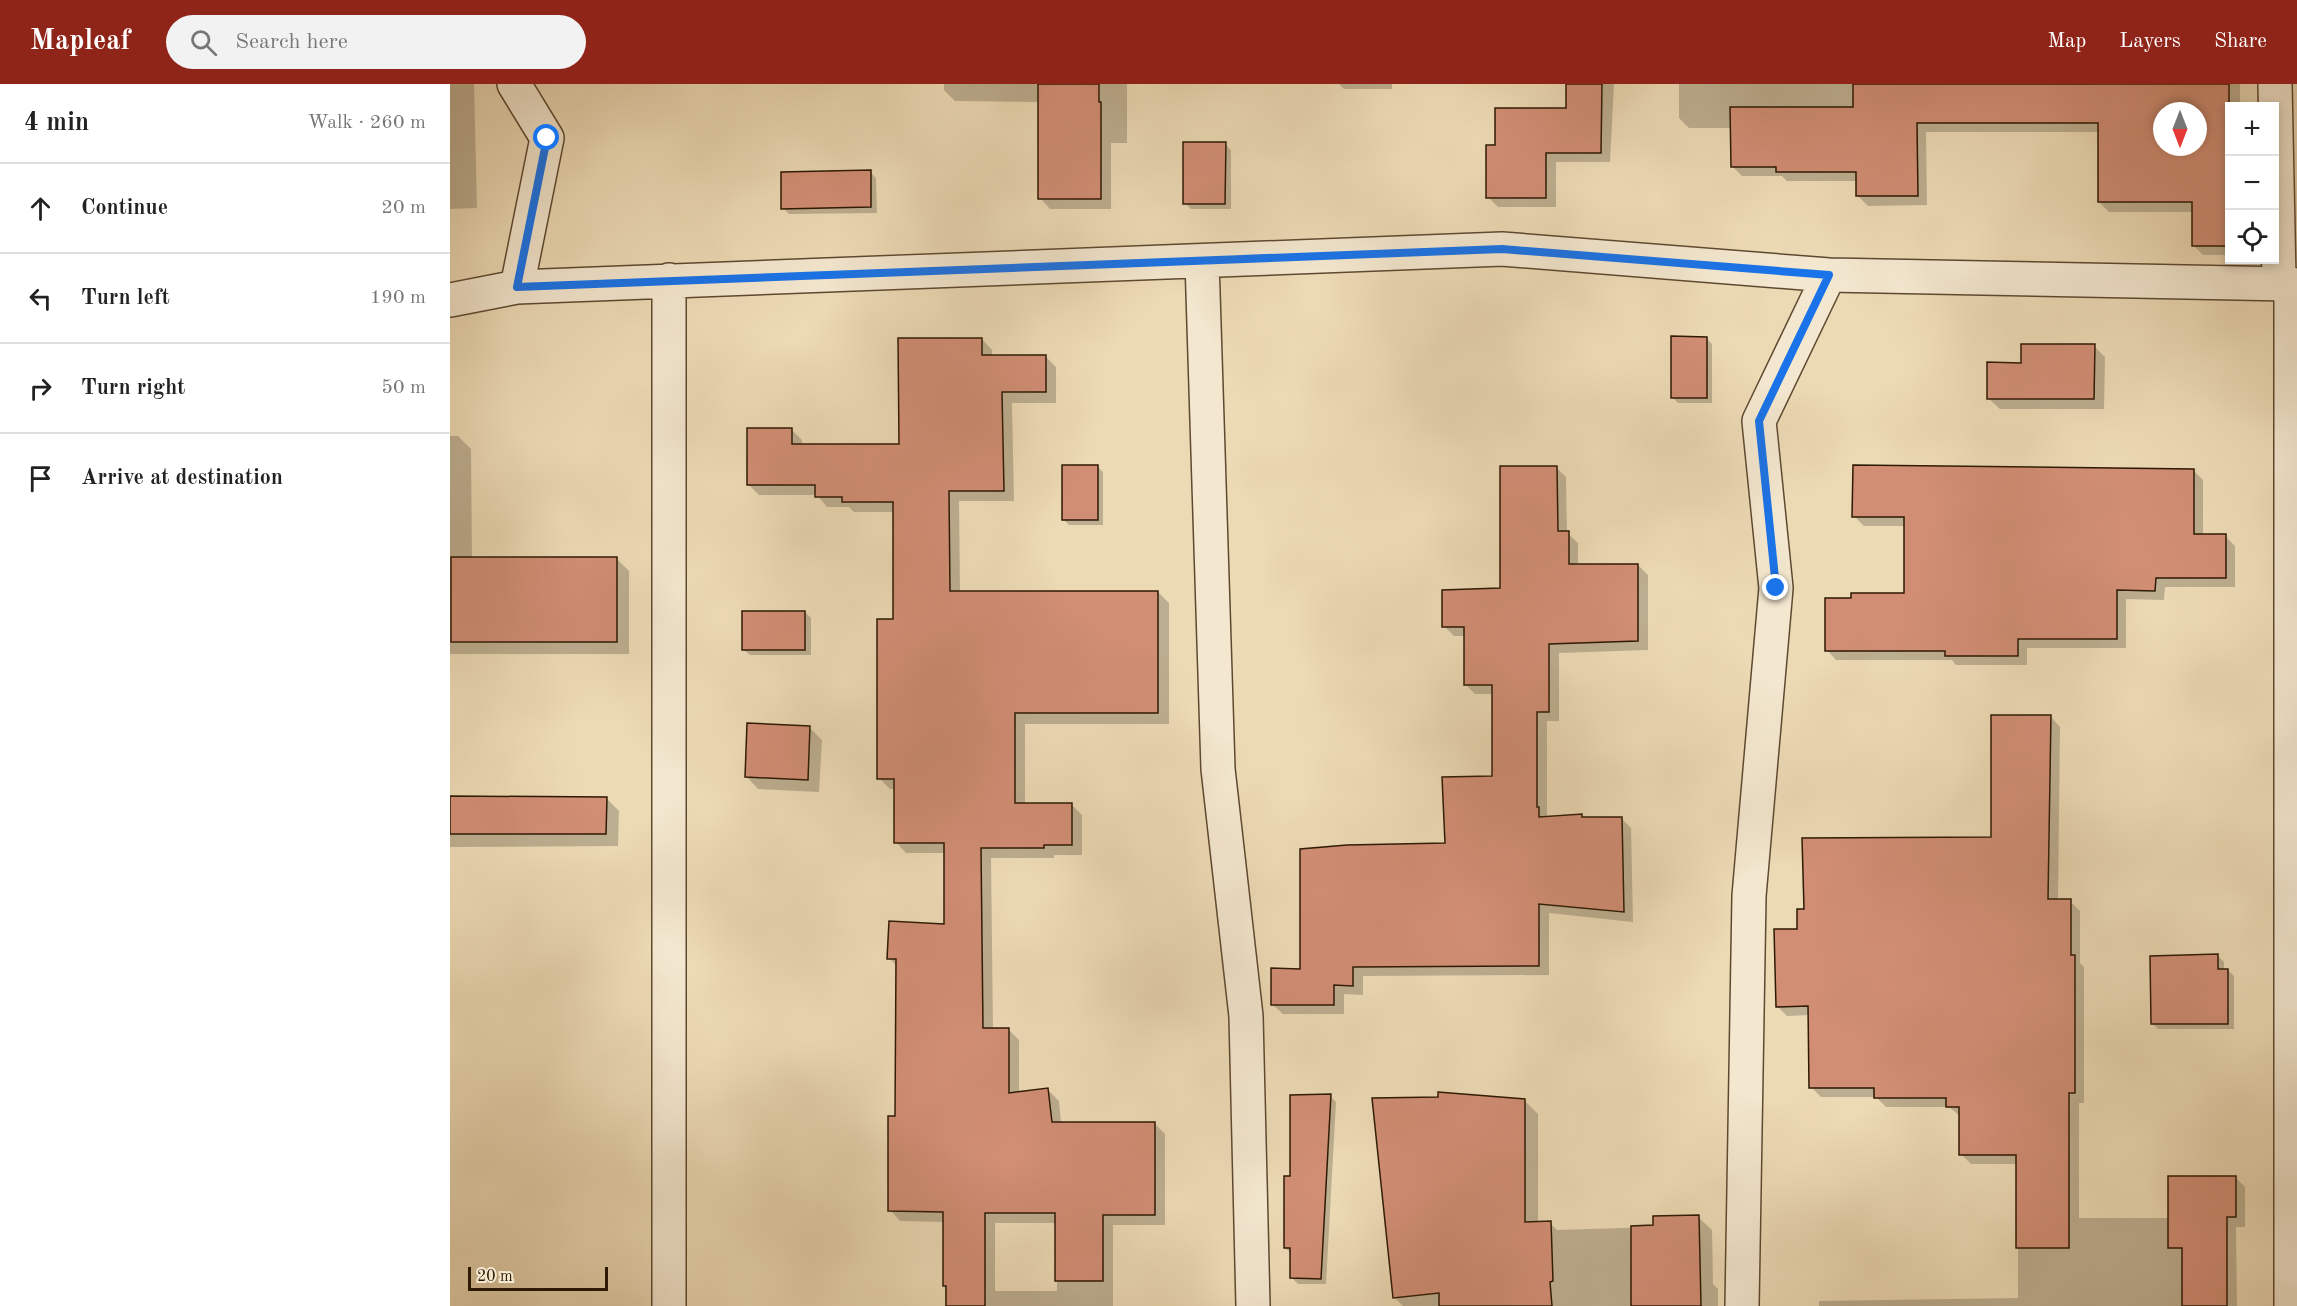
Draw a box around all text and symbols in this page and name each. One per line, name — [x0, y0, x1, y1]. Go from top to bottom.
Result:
search box — [166, 15, 586, 69]
icon: search — [187, 26, 220, 59]
text: Mapleaf — [30, 28, 130, 56]
text: Search here — [235, 31, 348, 53]
text: Map — [2047, 31, 2086, 52]
text: Layers — [2119, 31, 2181, 52]
text: Share — [2214, 31, 2267, 52]
north arrow — [2153, 102, 2207, 156]
map controls — [2225, 102, 2279, 264]
button: + — [2225, 102, 2279, 156]
text: 4 min — [24, 110, 89, 136]
text: Walk · 260 m — [307, 113, 426, 133]
route start — [533, 124, 559, 150]
button: − — [2225, 156, 2279, 210]
icon: ahead — [24, 192, 57, 225]
text: Continue — [81, 197, 168, 219]
text: 20 m — [381, 198, 426, 218]
button: locate — [2225, 210, 2279, 264]
icon: left — [24, 282, 57, 315]
text: Turn left — [81, 287, 170, 309]
text: 190 m — [370, 288, 426, 308]
icon: right — [24, 372, 57, 405]
text: Turn right — [81, 377, 185, 399]
text: 50 m — [381, 378, 426, 398]
icon: arrive — [24, 462, 57, 495]
text: Arrive at destination — [81, 467, 283, 489]
route end — [1762, 574, 1788, 600]
scale bar — [468, 1264, 608, 1292]
text: 20 m — [477, 1269, 513, 1285]

